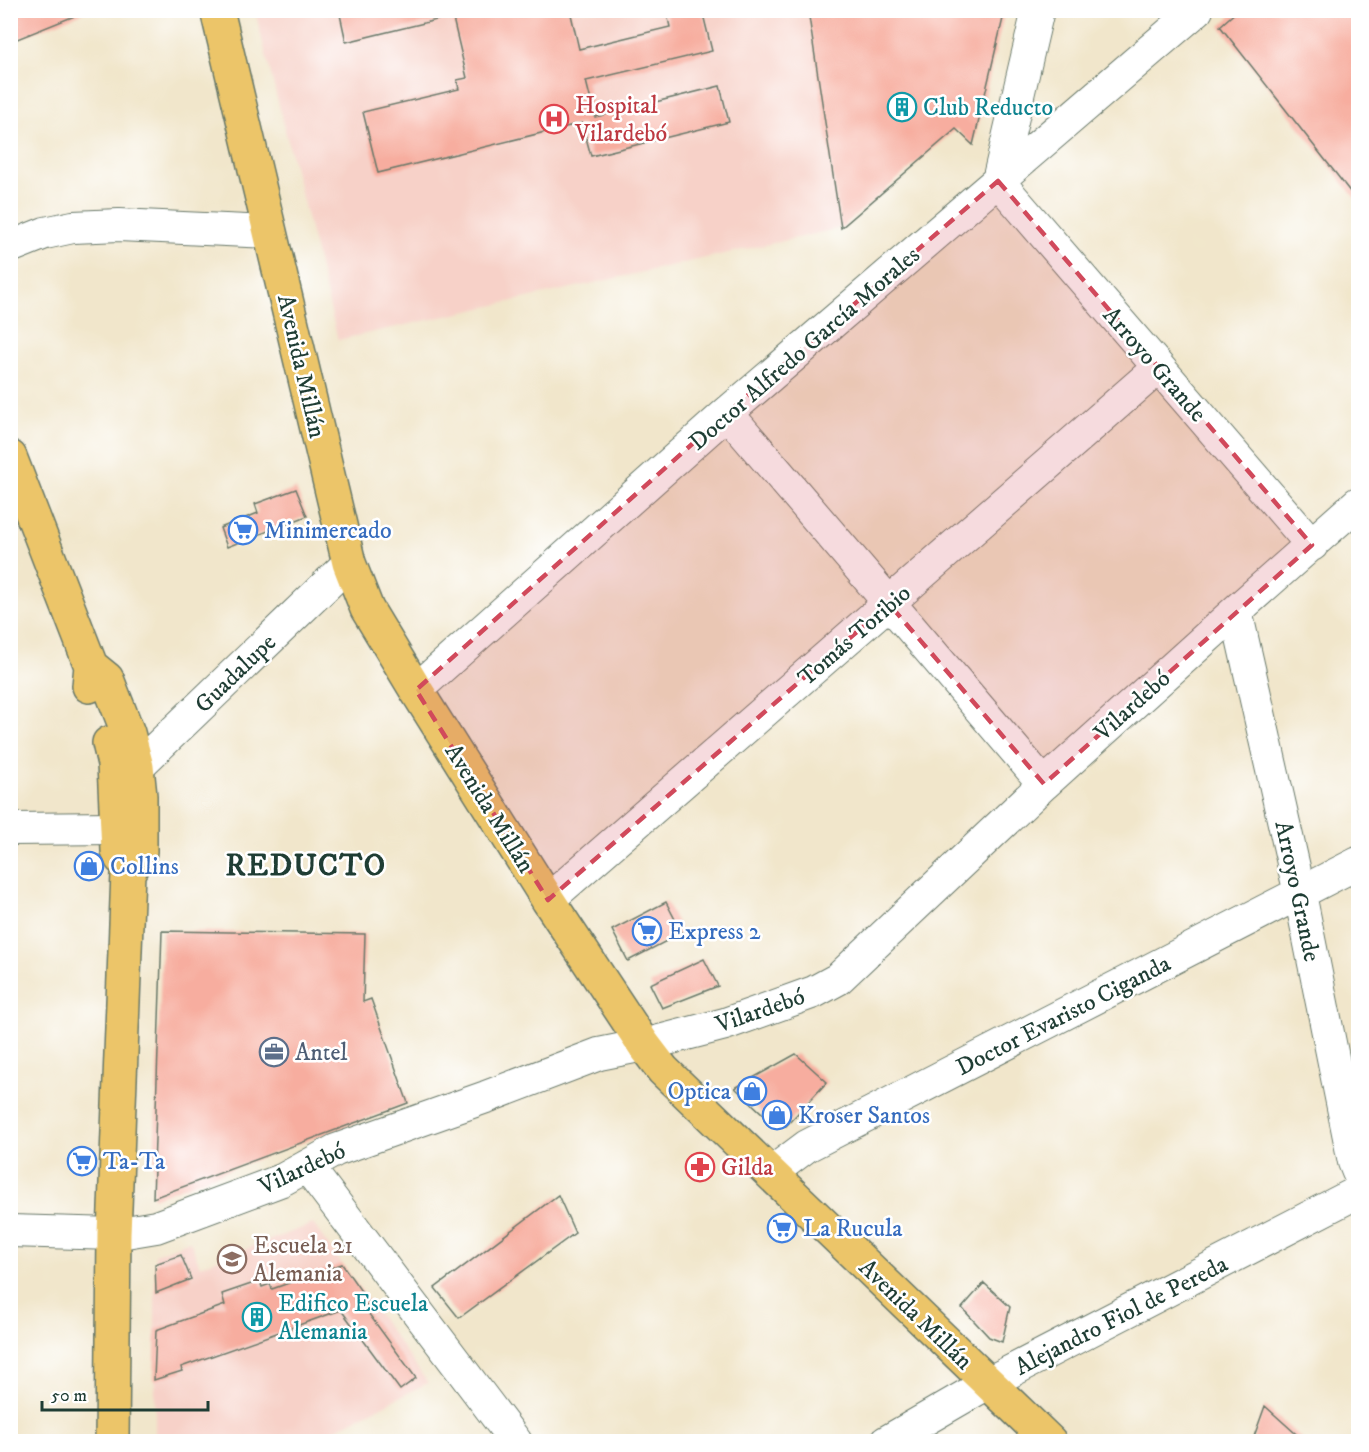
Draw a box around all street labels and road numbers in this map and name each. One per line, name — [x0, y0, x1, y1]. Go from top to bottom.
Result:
street label: Doctor Alfredo García Morales — [683, 240, 926, 457]
street label: Avenida Millán — [270, 291, 332, 441]
street label: Arroyo Grande — [1096, 301, 1213, 429]
street label: Tomás Toribio — [792, 578, 917, 693]
street label: Guadalupe — [189, 628, 283, 720]
street label: Vilardebó — [1088, 664, 1177, 748]
street label: Avenida Millán — [438, 738, 541, 879]
street label: Arroyo Grande — [1267, 818, 1327, 964]
street label: Doctor Evaristo Ciganda — [951, 948, 1176, 1083]
street label: Vilardebó — [711, 982, 809, 1040]
street label: Vilardebó — [253, 1136, 351, 1202]
street label: Alejandro Fiol de Pereda — [1010, 1249, 1234, 1383]
street label: Avenida Millán — [852, 1253, 979, 1377]

